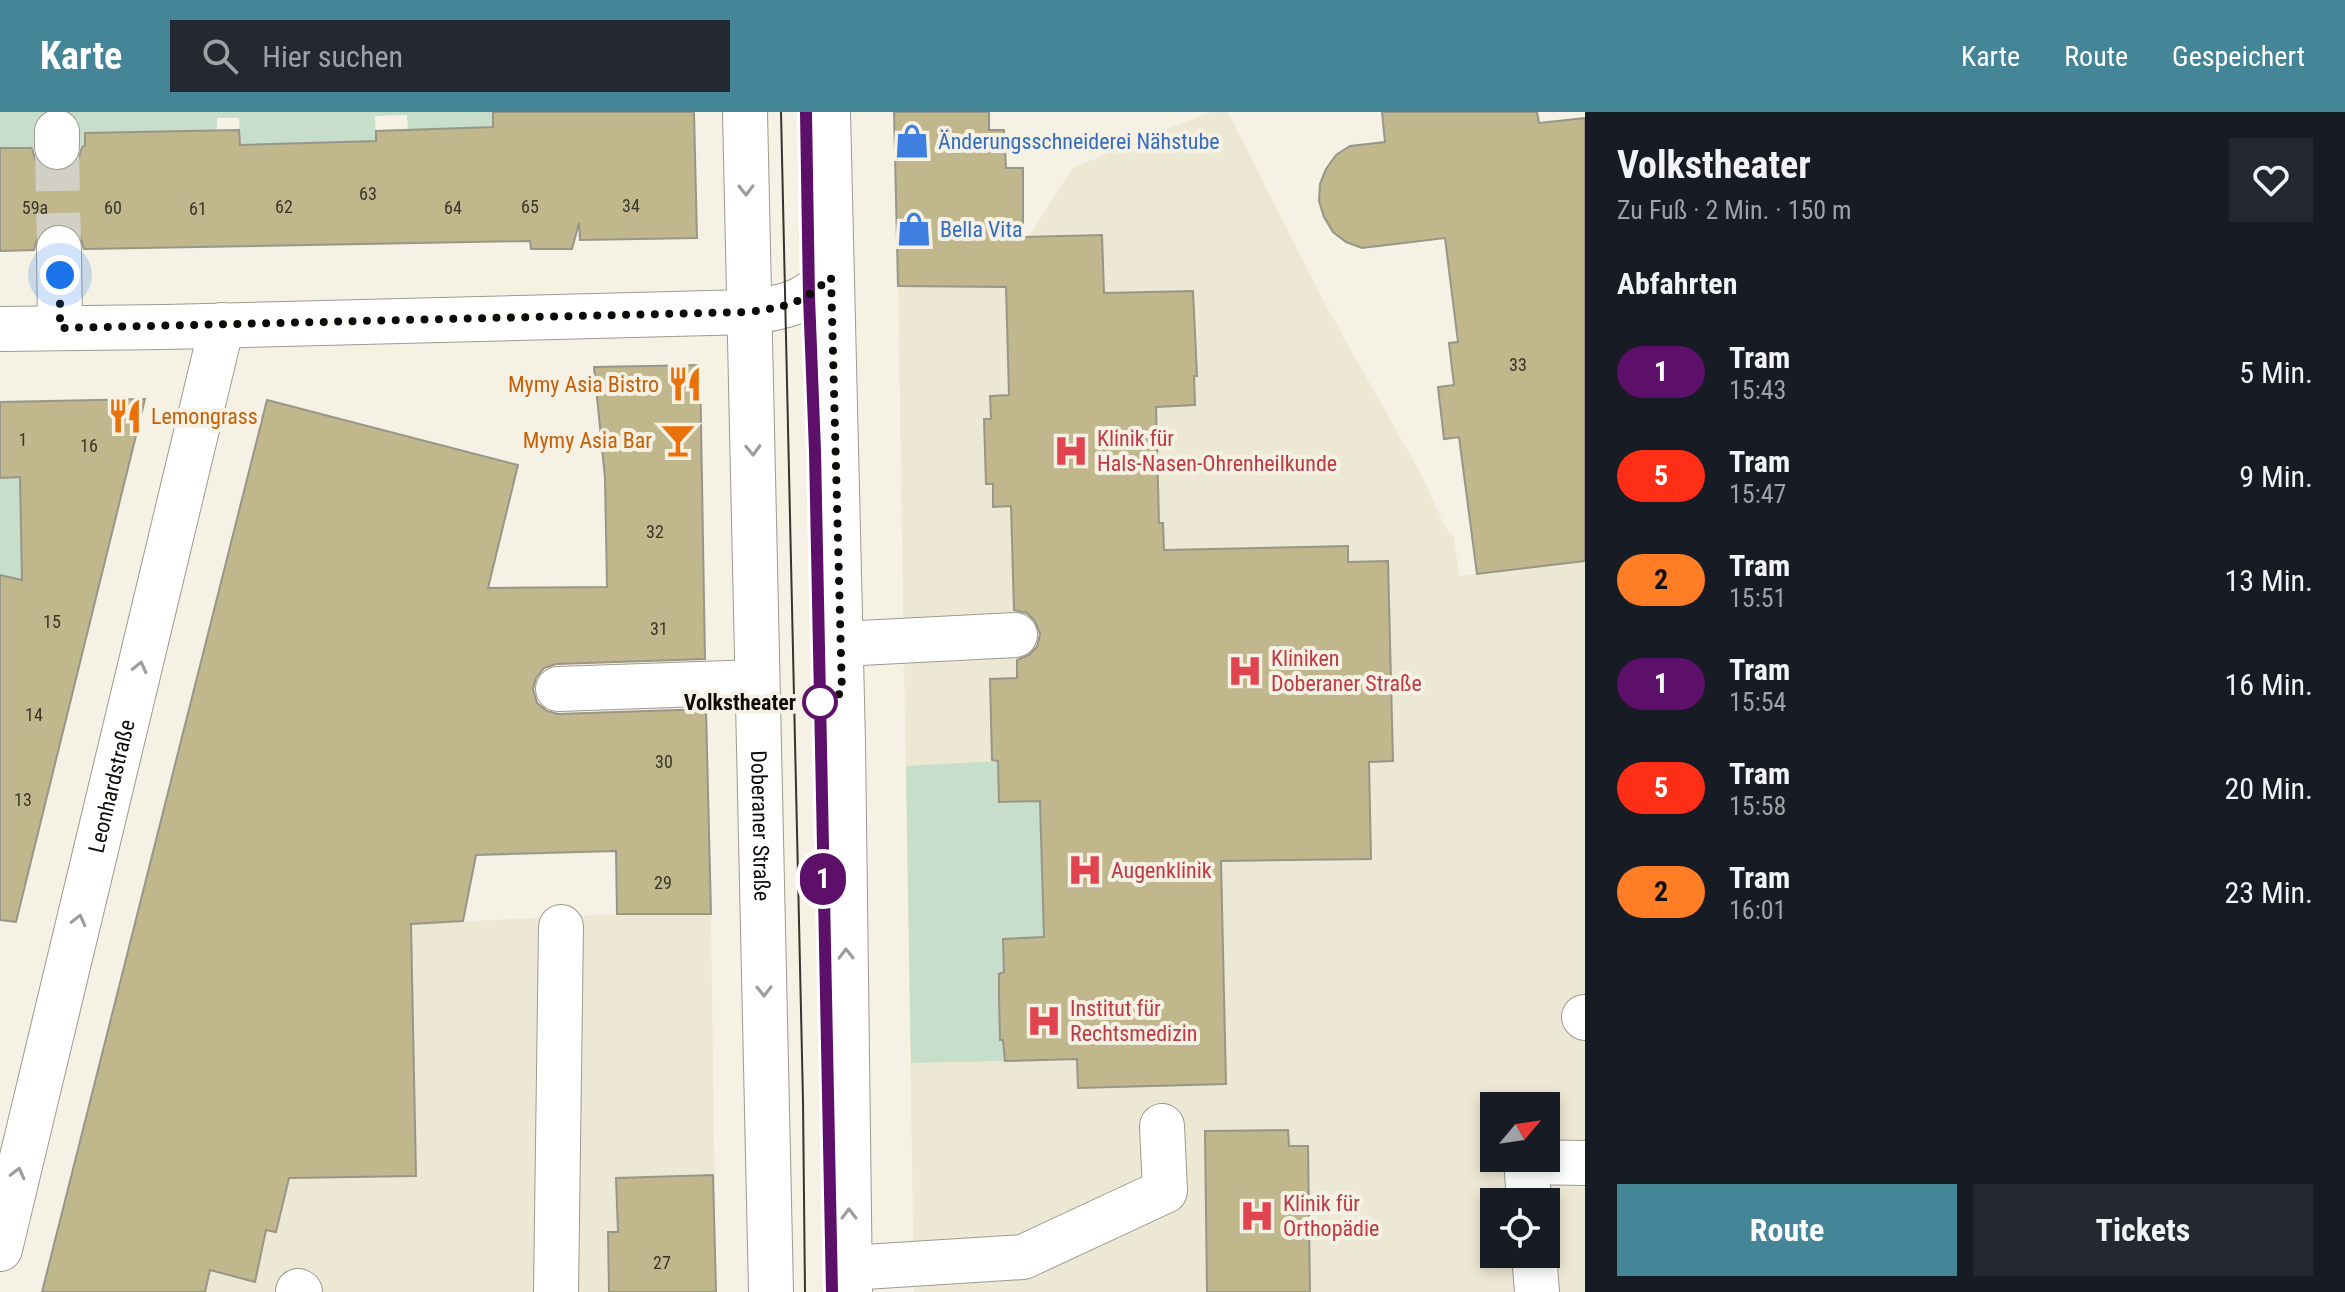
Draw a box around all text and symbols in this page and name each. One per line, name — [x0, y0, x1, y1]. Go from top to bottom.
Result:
search box — [170, 20, 730, 92]
text: Karte — [40, 34, 122, 78]
icon: search — [198, 34, 242, 78]
text: Hier suchen — [262, 39, 403, 74]
text: Karte — [1961, 40, 2020, 73]
text: Route — [2064, 40, 2128, 73]
text: Gespeichert — [2172, 40, 2305, 73]
shop icon: Änderungsschneiderei Nähstube — [893, 122, 931, 160]
place label: Änderungsschneiderei Nähstube — [938, 129, 1220, 154]
button: heart — [2229, 138, 2313, 222]
text: Volkstheater — [1617, 143, 1811, 187]
house number: 63 — [359, 183, 377, 204]
one-way arrow — [738, 184, 755, 197]
house number: 34 — [622, 195, 640, 216]
text: Zu Fuß · 2 Min. · 150 m — [1617, 195, 1852, 225]
house number: 62 — [275, 196, 293, 217]
house number: 65 — [521, 196, 539, 217]
house number: 59a — [22, 197, 48, 218]
house number: 60 — [104, 197, 122, 218]
house number: 64 — [444, 197, 462, 218]
house number: 61 — [189, 198, 207, 219]
shop icon: Bella Vita — [895, 210, 933, 248]
place label: Bella Vita — [940, 217, 1022, 242]
your location — [40, 255, 80, 295]
text: Abfahrten — [1617, 266, 1737, 301]
text: Tram — [1729, 340, 1790, 375]
house number: 33 — [1509, 354, 1527, 375]
text: 1 — [1654, 355, 1668, 388]
text: 5 Min. — [2239, 355, 2313, 390]
restaurant icon: Mymy Asia Bistro — [666, 365, 704, 403]
place label: Mymy Asia Bistro — [508, 372, 659, 397]
text: 15:43 — [1729, 375, 1786, 405]
restaurant icon: Lemongrass — [106, 397, 144, 435]
place label: Lemongrass — [151, 404, 258, 429]
bar icon: Mymy Asia Bar — [659, 421, 697, 459]
place label: Klinik für Hals-Nasen-Ohrenheilkunde — [1097, 426, 1337, 476]
place label: Mymy Asia Bar — [523, 428, 652, 453]
house number: 1 — [19, 429, 27, 450]
hospital icon: Klinik für Hals-Nasen-Ohrenheilkunde — [1052, 432, 1090, 470]
house number: 16 — [80, 435, 98, 456]
one-way arrow — [744, 444, 761, 457]
text: Tram — [1729, 444, 1790, 479]
text: 5 — [1654, 459, 1668, 492]
text: 9 Min. — [2239, 459, 2313, 494]
text: 15:47 — [1729, 479, 1786, 509]
house number: 32 — [646, 521, 664, 542]
text: Tram — [1729, 548, 1790, 583]
text: 2 — [1654, 563, 1668, 596]
text: 13 Min. — [2225, 563, 2313, 598]
text: 15:51 — [1729, 583, 1786, 613]
house number: 15 — [43, 611, 61, 632]
house number: 31 — [650, 618, 668, 639]
place label: Kliniken Doberaner Straße — [1271, 646, 1422, 696]
hospital icon: Kliniken Doberaner Straße — [1226, 652, 1264, 690]
text: Tram — [1729, 652, 1790, 687]
one-way arrow — [131, 661, 148, 675]
text: 1 — [1654, 667, 1668, 700]
text: 16 Min. — [2225, 667, 2313, 702]
marker: Volkstheater — [803, 685, 837, 719]
text: 15:54 — [1729, 687, 1786, 717]
place label: Volkstheater — [684, 690, 796, 715]
house number: 14 — [25, 704, 43, 725]
street label: Leonhardstraße — [83, 717, 139, 855]
street label: Doberaner Straße — [747, 750, 775, 902]
house number: 30 — [655, 751, 673, 772]
text: Tram — [1729, 756, 1790, 791]
text: 5 — [1654, 771, 1668, 804]
text: 20 Min. — [2225, 771, 2313, 806]
house number: 13 — [14, 789, 32, 810]
text: 15:58 — [1729, 791, 1786, 821]
hospital icon: Augenklinik — [1066, 851, 1104, 889]
line badge: 1 — [797, 853, 849, 905]
place label: Augenklinik — [1111, 858, 1212, 883]
text: Tram — [1729, 860, 1790, 895]
text: 1 — [816, 862, 830, 895]
house number: 29 — [654, 872, 672, 893]
text: 2 — [1654, 875, 1668, 908]
text: 23 Min. — [2225, 875, 2313, 910]
text: 16:01 — [1729, 895, 1786, 925]
one-way arrow — [70, 914, 87, 927]
one-way arrow — [837, 947, 855, 960]
one-way arrow — [755, 985, 772, 998]
place label: Institut für Rechtsmedizin — [1070, 996, 1198, 1046]
hospital icon: Institut für Rechtsmedizin — [1025, 1002, 1063, 1040]
north arrow — [1480, 1092, 1560, 1172]
map controls — [1480, 1092, 1560, 1268]
one-way arrow — [9, 1166, 26, 1180]
button: Route — [1617, 1184, 1957, 1276]
button: Tickets — [1973, 1184, 2313, 1276]
button: locate — [1480, 1188, 1560, 1268]
place label: Klinik für Orthopädie — [1283, 1191, 1379, 1241]
hospital icon: Klinik für Orthopädie — [1238, 1197, 1276, 1235]
one-way arrow — [840, 1207, 858, 1220]
house number: 27 — [653, 1252, 671, 1273]

